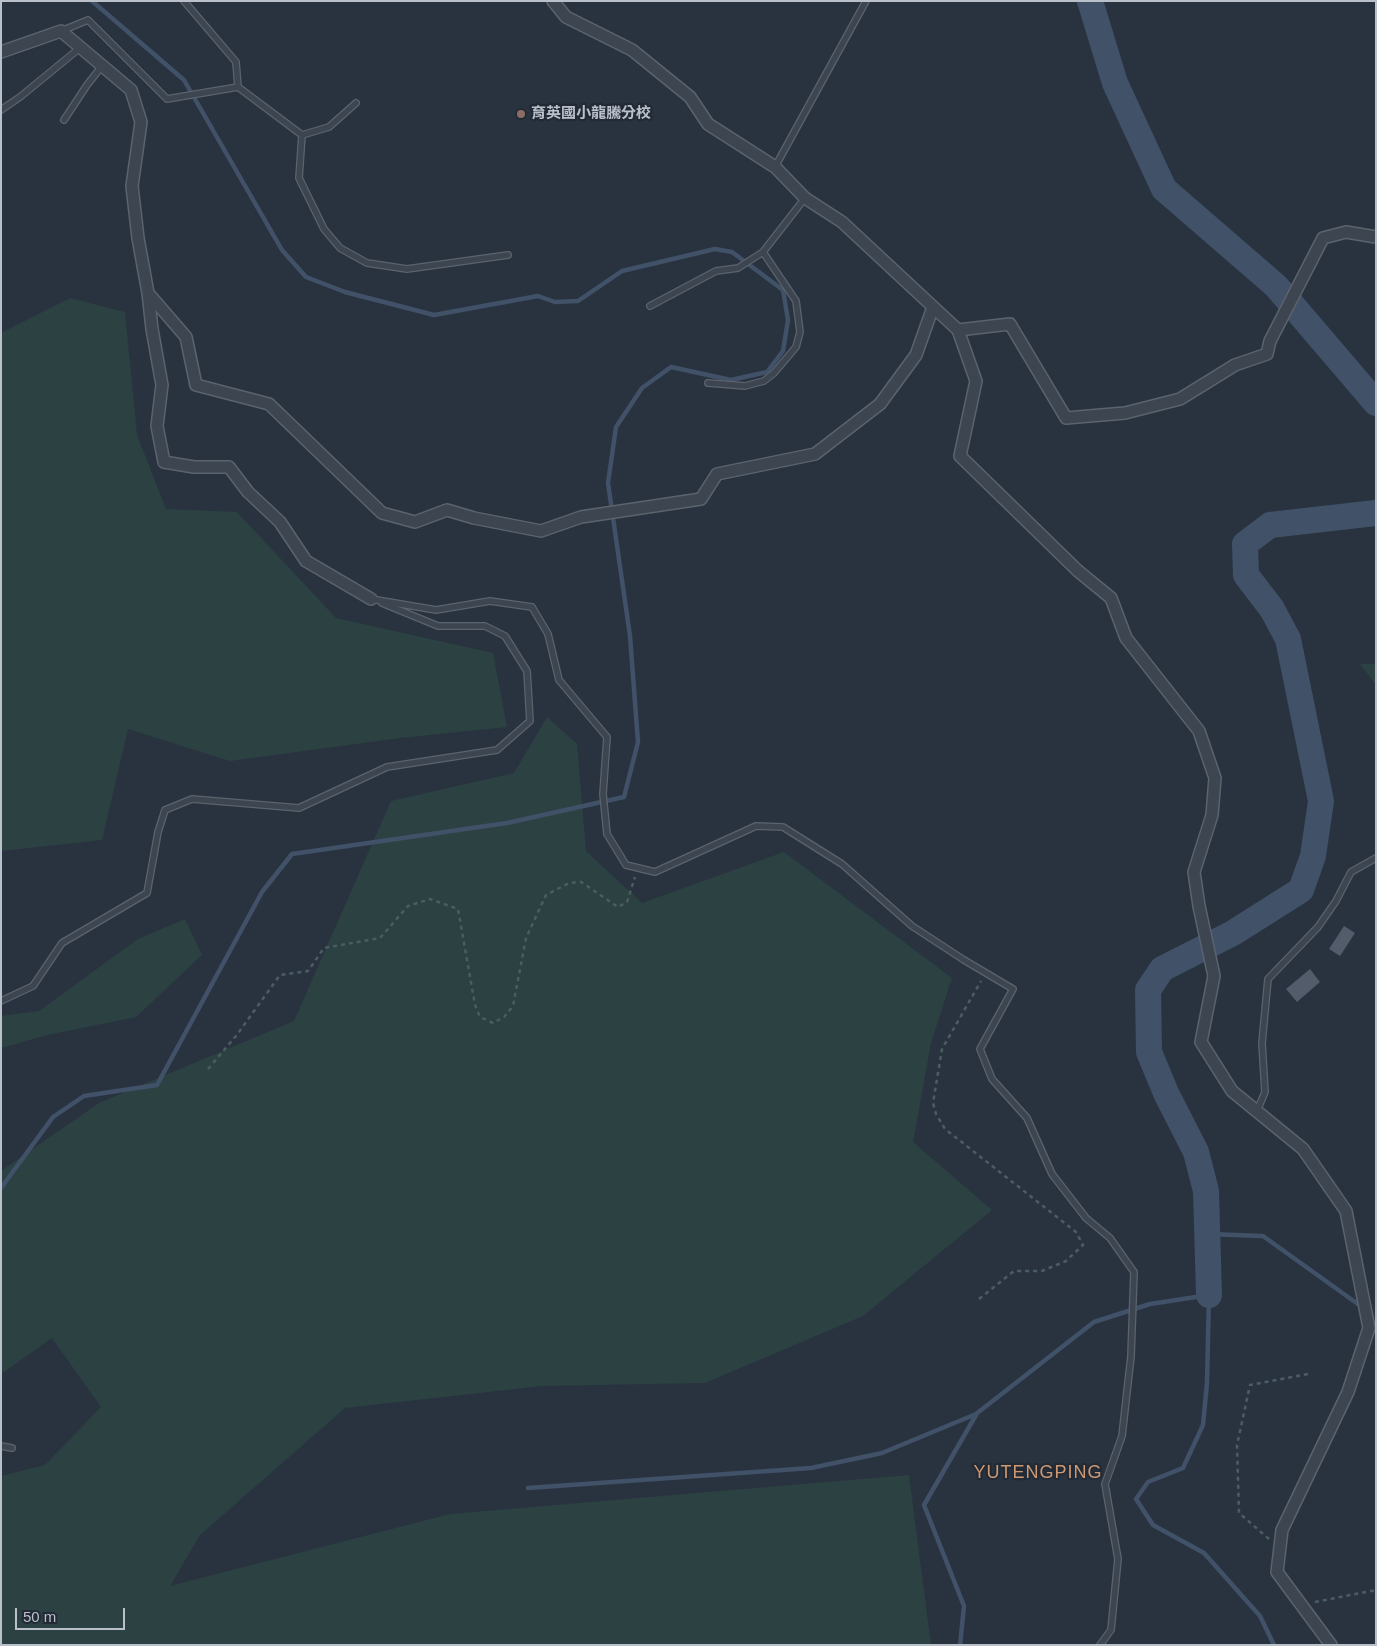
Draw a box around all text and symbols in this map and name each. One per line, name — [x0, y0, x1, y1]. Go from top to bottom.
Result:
place label: 育英國小龍騰分校 — [531, 105, 651, 123]
marker: 育英國小龍騰分校 — [515, 108, 527, 120]
district label: YUTENGPING — [972, 1462, 1104, 1484]
scale bar — [18, 1598, 128, 1630]
text: 50 m — [23, 1608, 56, 1625]

